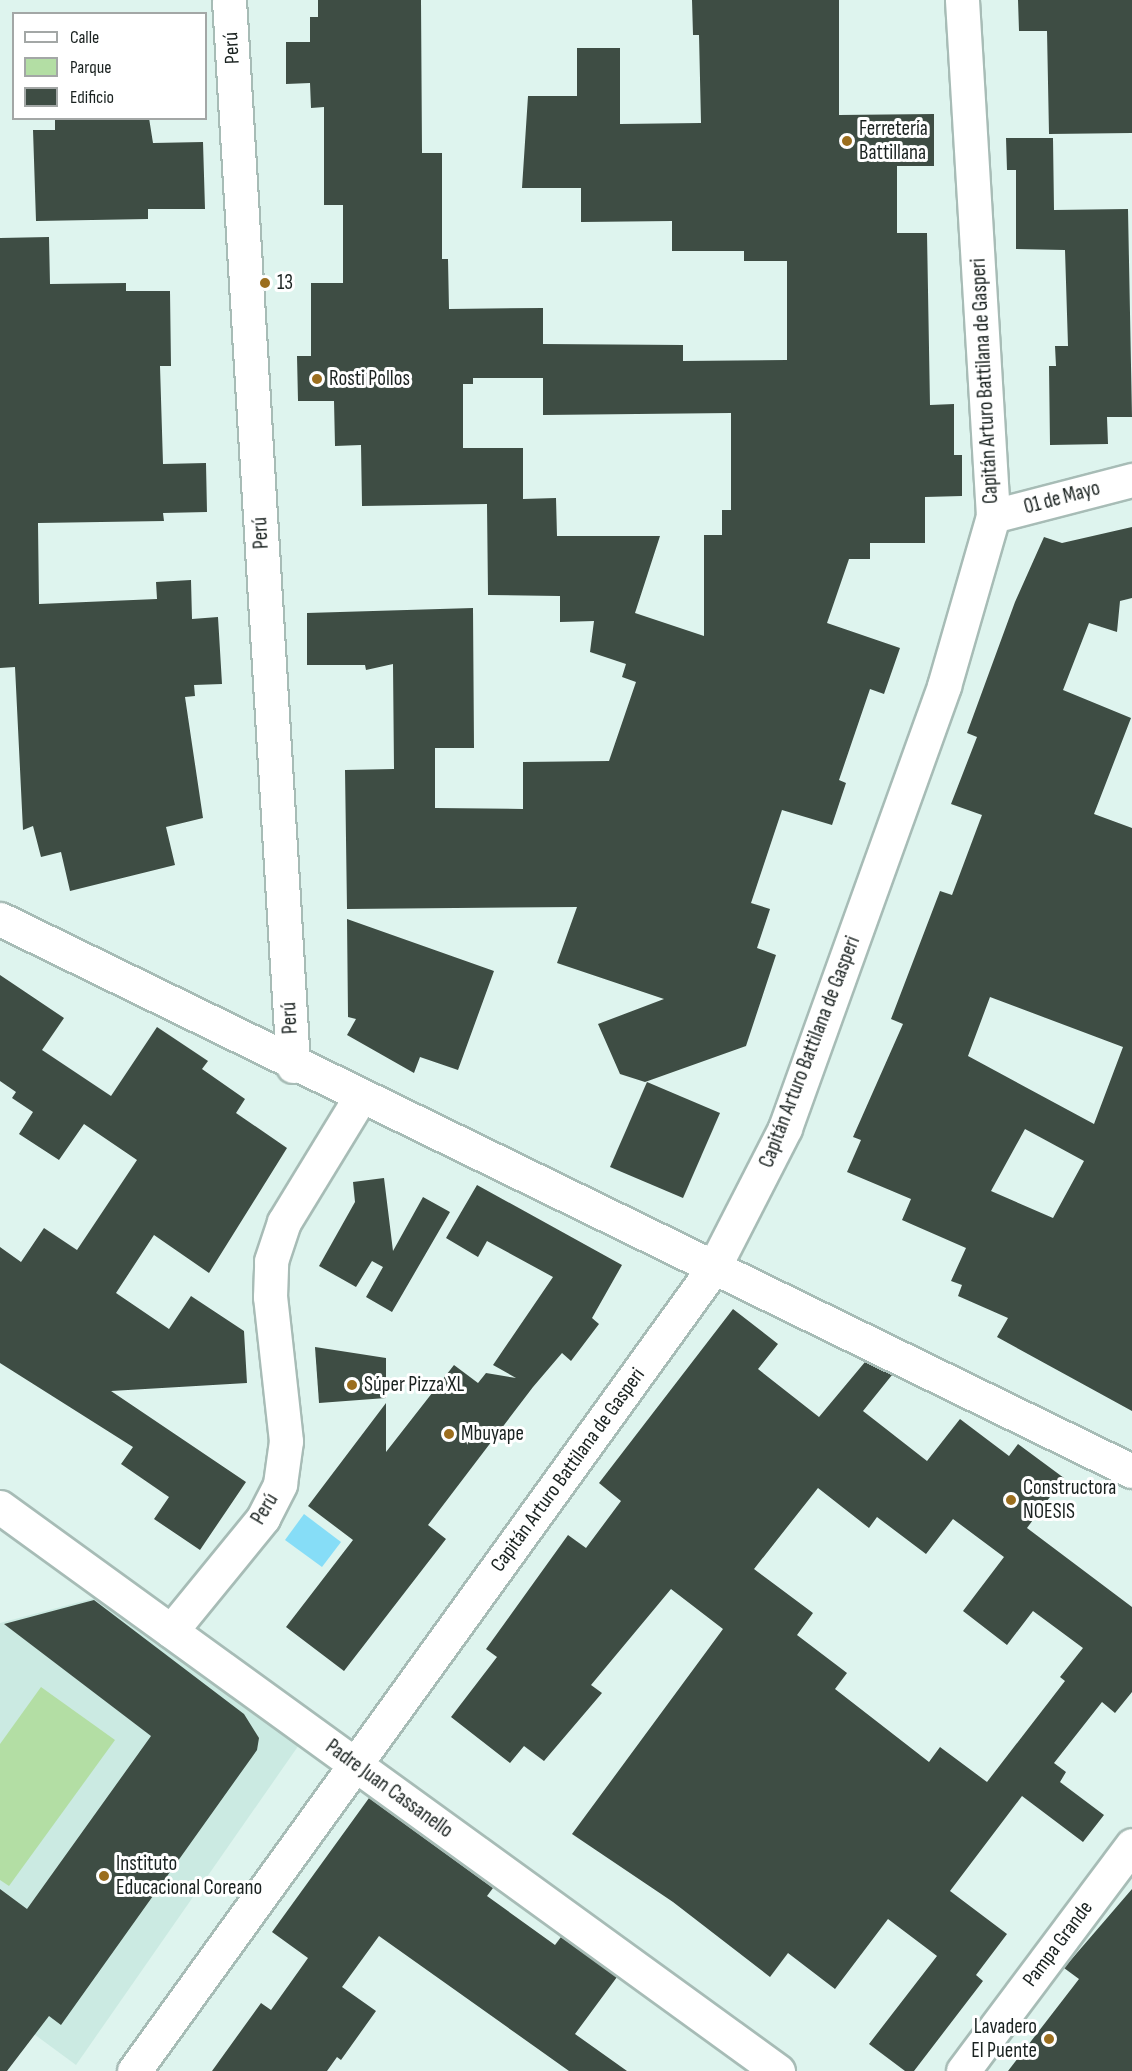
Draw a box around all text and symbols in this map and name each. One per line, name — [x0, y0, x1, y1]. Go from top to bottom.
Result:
legend — [12, 12, 207, 120]
text: Calle — [70, 27, 99, 48]
street label: Perú — [219, 31, 245, 65]
text: Parque — [70, 57, 111, 78]
text: Edificio — [70, 87, 114, 108]
place label: Ferretería Battillana — [859, 116, 928, 166]
marker: Ferretería Battillana — [840, 134, 854, 148]
street label: Capitán Arturo Battilana de Gasperi — [966, 258, 1004, 504]
place label: 13 — [277, 270, 293, 296]
marker: 13 — [258, 276, 272, 290]
place label: Rosti Pollos — [329, 366, 410, 392]
marker: Rosti Pollos — [310, 372, 324, 386]
street label: 01 de Mayo — [1021, 476, 1103, 520]
street label: Perú — [248, 516, 274, 550]
street label: Capitán Arturo Battilana de Gasperi — [754, 933, 866, 1171]
street label: Perú — [277, 1001, 303, 1035]
street label: Capitán Arturo Battilana de Gasperi — [486, 1363, 650, 1577]
place label: Súper Pizza XL — [364, 1372, 464, 1398]
marker: Súper Pizza XL — [345, 1378, 359, 1392]
place label: Mbuyape — [461, 1421, 524, 1447]
marker: Mbuyape — [442, 1427, 456, 1441]
place label: Constructora NOESIS — [1023, 1475, 1116, 1525]
street label: Perú — [246, 1489, 284, 1529]
marker: Constructora NOESIS — [1004, 1493, 1018, 1507]
street label: Padre Juan Cassanello — [320, 1734, 458, 1844]
place label: Instituto Educacional Coreano — [116, 1851, 262, 1901]
marker: Instituto Educacional Coreano — [97, 1869, 111, 1883]
street label: Pampa Grande — [1018, 1896, 1098, 1992]
place label: Lavadero El Puente — [971, 2014, 1037, 2064]
marker: Lavadero El Puente — [1042, 2032, 1056, 2046]

